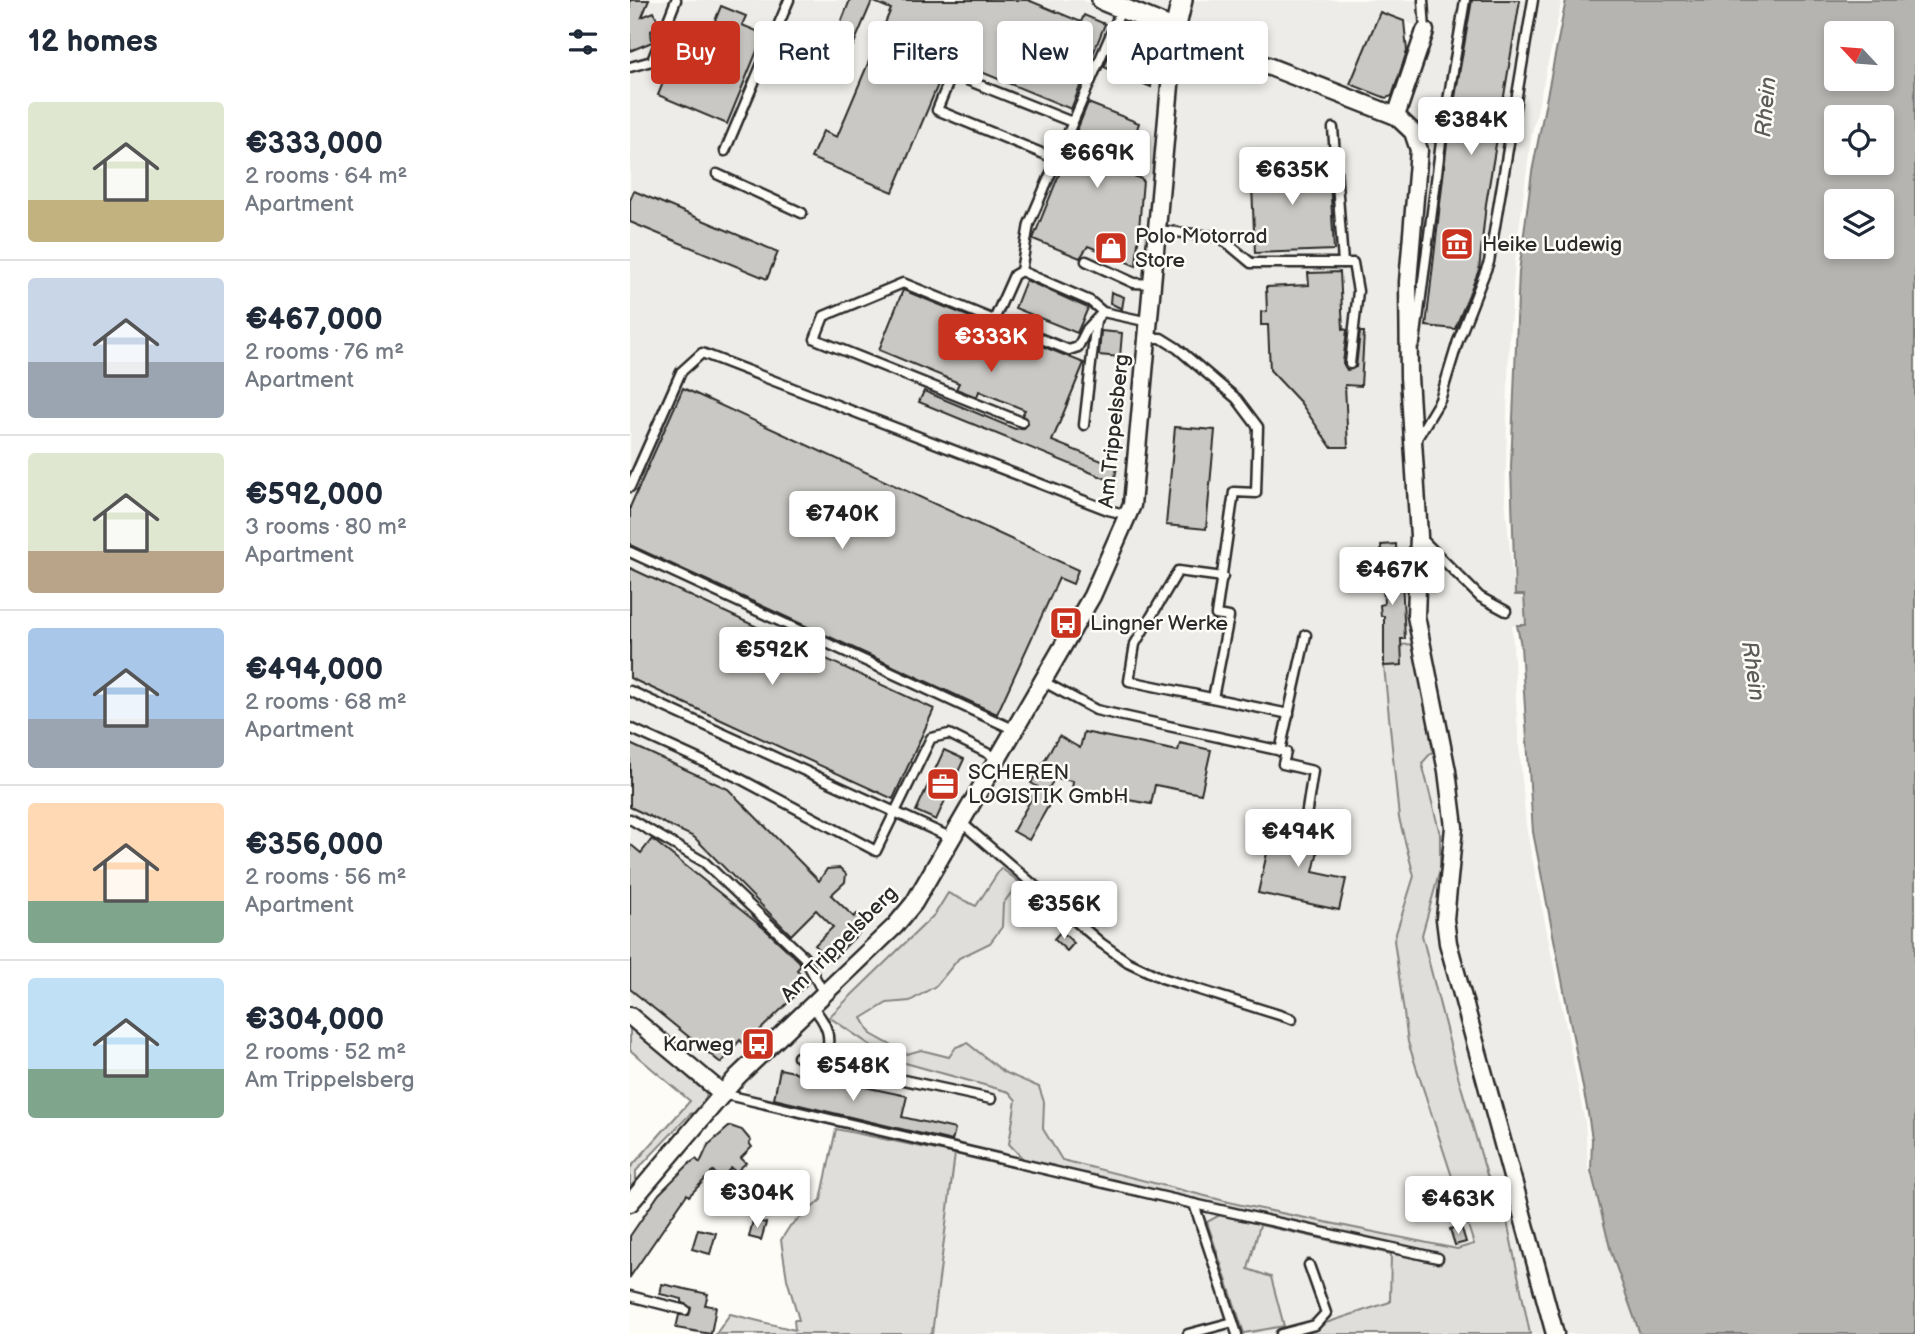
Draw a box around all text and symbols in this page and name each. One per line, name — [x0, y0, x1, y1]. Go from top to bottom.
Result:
chip: Buy — [651, 21, 740, 84]
chip: Rent — [754, 21, 854, 84]
chip: Filters — [868, 21, 983, 84]
chip: New — [997, 21, 1093, 84]
chip: Apartment — [1107, 21, 1268, 84]
north arrow — [1824, 21, 1894, 91]
map controls — [1824, 21, 1894, 259]
icon: filters — [564, 23, 602, 61]
text: 12 homes — [28, 24, 158, 60]
water label: Rhein — [1749, 76, 1783, 138]
pin: €384K — [1422, 97, 1520, 157]
button: locate — [1824, 105, 1894, 175]
text: €384K — [1434, 106, 1508, 134]
text: €333,000 — [245, 126, 383, 162]
icon: home — [84, 130, 168, 214]
pin: €669K — [1048, 130, 1146, 190]
text: €669K — [1060, 139, 1134, 167]
pin: €635K — [1243, 148, 1341, 207]
text: €635K — [1255, 156, 1329, 184]
text: 2 rooms · 64 m² — [245, 162, 407, 190]
button: layers — [1824, 189, 1894, 259]
text: Apartment — [245, 190, 354, 218]
place label: Polo Motorrad Store — [1135, 224, 1268, 273]
museum icon: Heike Ludewig — [1438, 225, 1476, 263]
shop icon: Polo Motorrad Store — [1092, 229, 1130, 267]
place label: Heike Ludewig — [1482, 232, 1622, 257]
text: €467,000 — [245, 302, 383, 338]
icon: home — [84, 306, 168, 390]
pin: €333K — [942, 314, 1040, 374]
text: €333K — [954, 323, 1028, 351]
text: 2 rooms · 76 m² — [245, 338, 404, 366]
street label: Am Trippelsberg — [1093, 353, 1135, 509]
text: Apartment — [245, 366, 354, 394]
text: €592,000 — [245, 477, 383, 513]
icon: home — [84, 481, 168, 565]
pin: €740K — [793, 491, 891, 551]
text: €740K — [805, 500, 879, 528]
text: 3 rooms · 80 m² — [245, 513, 407, 541]
text: Apartment — [245, 541, 354, 569]
pin: €467K — [1343, 548, 1441, 607]
text: €467K — [1355, 556, 1429, 584]
bus stop icon: Lingner Werke — [1047, 604, 1085, 642]
place label: Lingner Werke — [1090, 611, 1228, 636]
pin: €592K — [723, 628, 821, 687]
text: €592K — [735, 636, 809, 664]
water label: Rhein — [1735, 639, 1771, 703]
text: €494,000 — [245, 652, 383, 688]
icon: home — [84, 656, 168, 740]
text: 2 rooms · 68 m² — [245, 688, 407, 716]
text: Apartment — [245, 716, 354, 744]
place label: SCHEREN LOGISTIK GmbH — [968, 760, 1129, 809]
office icon: SCHEREN LOGISTIK GmbH — [924, 765, 962, 803]
pin: €494K — [1249, 810, 1347, 869]
text: €494K — [1261, 818, 1335, 846]
text: €356,000 — [245, 827, 383, 863]
icon: home — [84, 831, 168, 915]
text: 2 rooms · 56 m² — [245, 863, 407, 891]
street label: Am Trippelsberg — [775, 880, 903, 1008]
pin: €356K — [1015, 881, 1113, 941]
text: €356K — [1027, 890, 1101, 918]
text: Apartment — [245, 891, 354, 919]
text: €304,000 — [245, 1002, 384, 1038]
icon: home — [84, 1006, 168, 1090]
bus stop icon: Karweg — [739, 1025, 777, 1063]
place label: Karweg — [663, 1032, 734, 1057]
text: 2 rooms · 52 m² — [245, 1038, 406, 1066]
pin: €548K — [804, 1044, 902, 1103]
text: €548K — [816, 1052, 890, 1080]
text: Am Trippelsberg — [245, 1066, 415, 1094]
pin: €304K — [708, 1170, 806, 1230]
pin: €463K — [1409, 1176, 1507, 1236]
text: €304K — [720, 1179, 794, 1207]
text: €463K — [1421, 1185, 1495, 1213]

